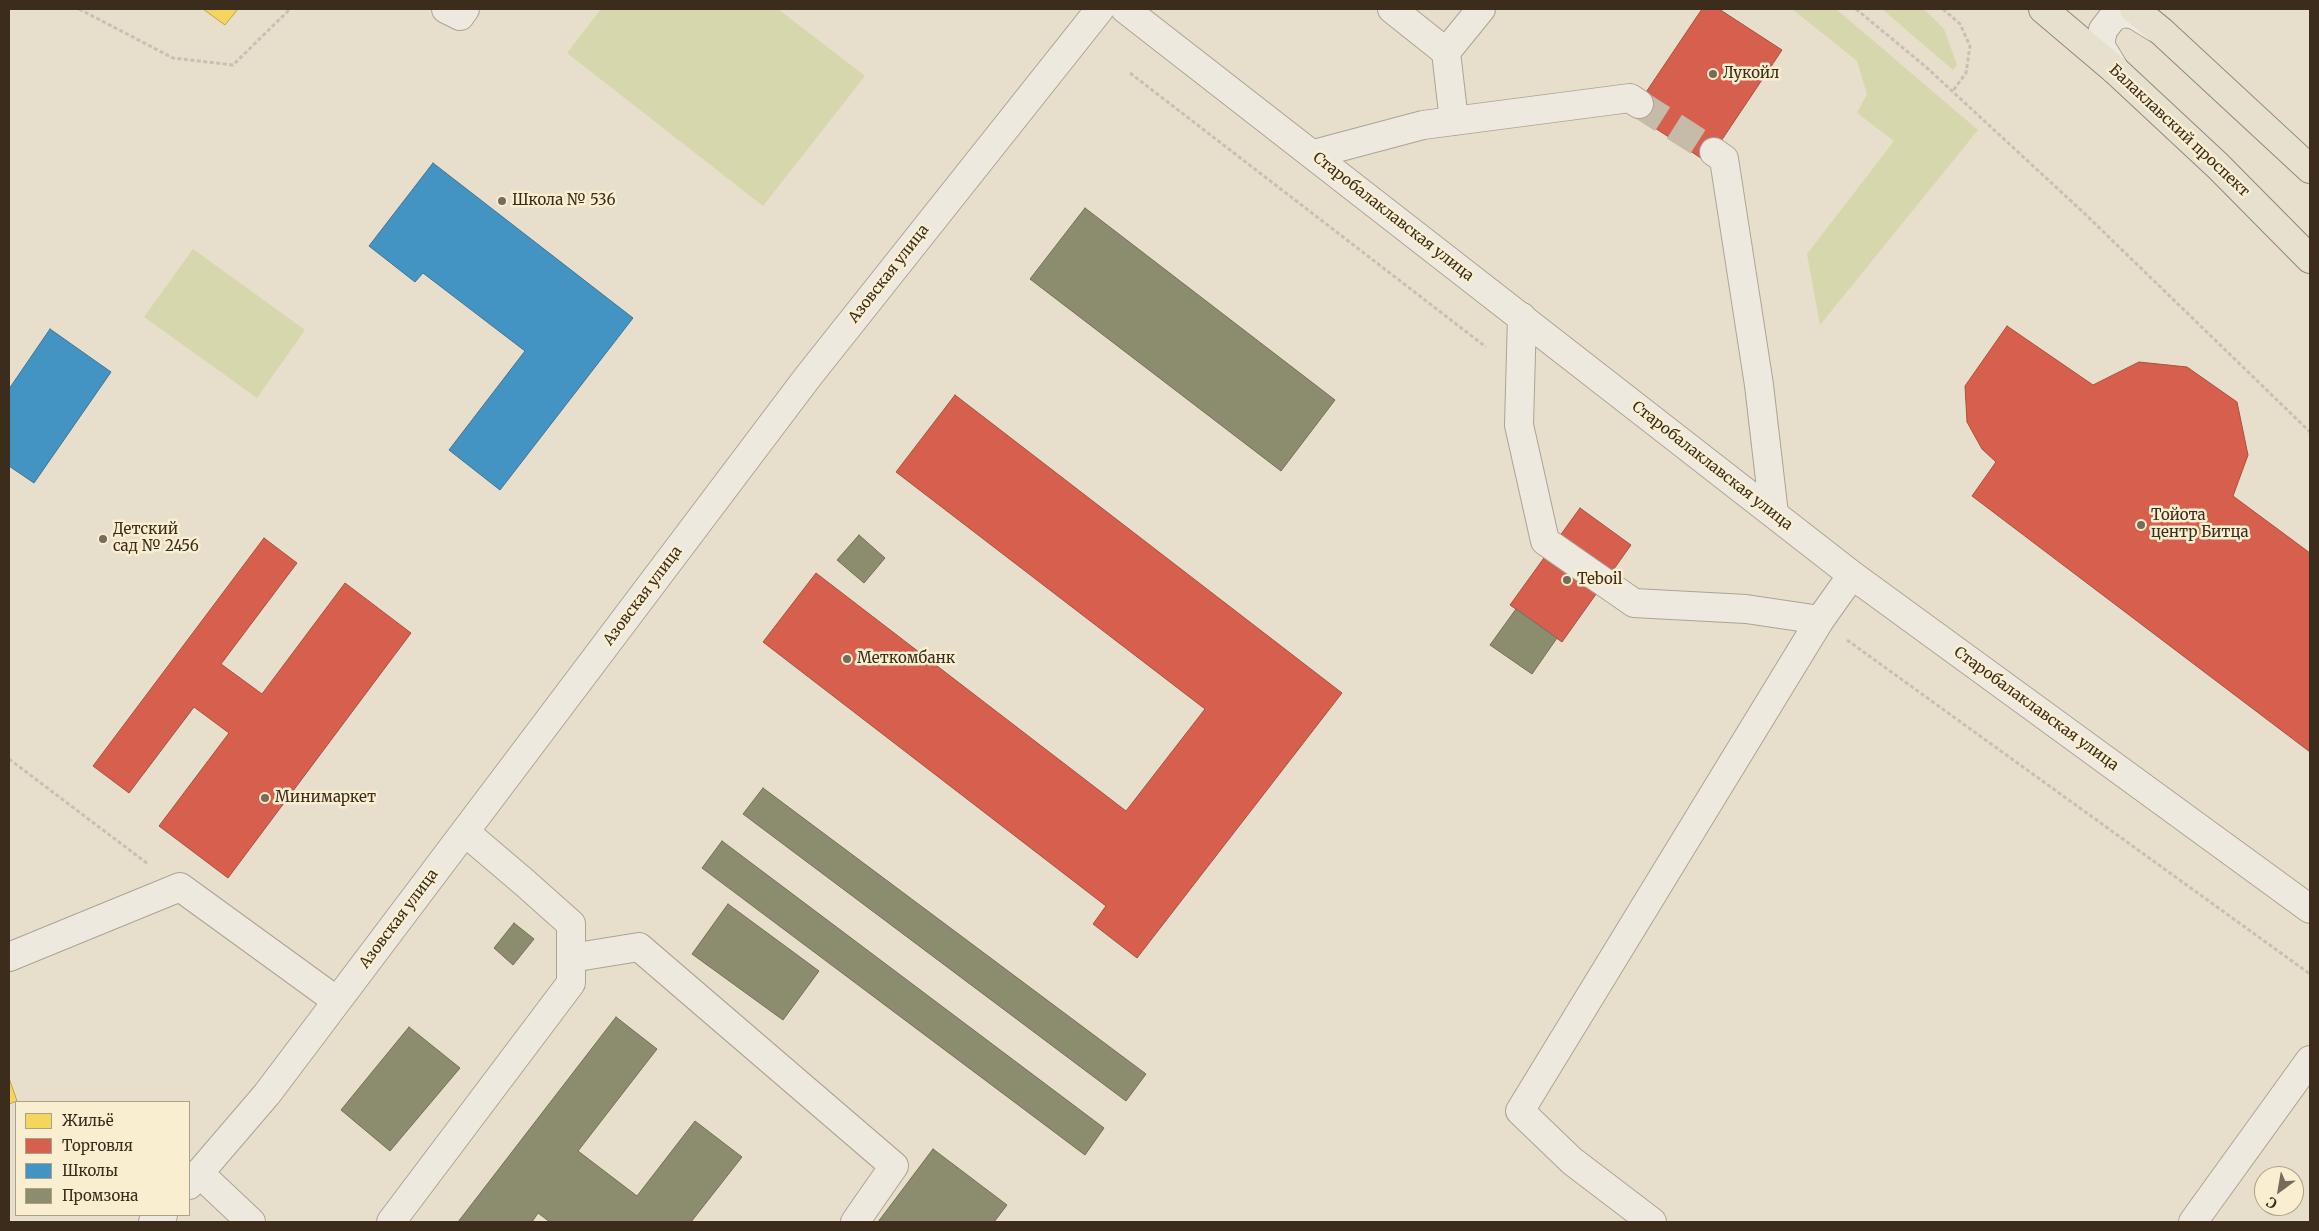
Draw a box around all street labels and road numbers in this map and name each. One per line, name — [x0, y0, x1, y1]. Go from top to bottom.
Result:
street label: Балаклавский проспект — [2105, 61, 2253, 201]
street label: Старобалаклавская улица — [1309, 149, 1477, 285]
street label: Азовская улица — [845, 221, 933, 327]
street label: Старобалаклавская улица — [1628, 398, 1796, 534]
street label: Азовская улица — [600, 543, 686, 649]
street label: Старобалаклавская улица — [1950, 643, 2122, 775]
street label: Азовская улица — [356, 866, 442, 972]

